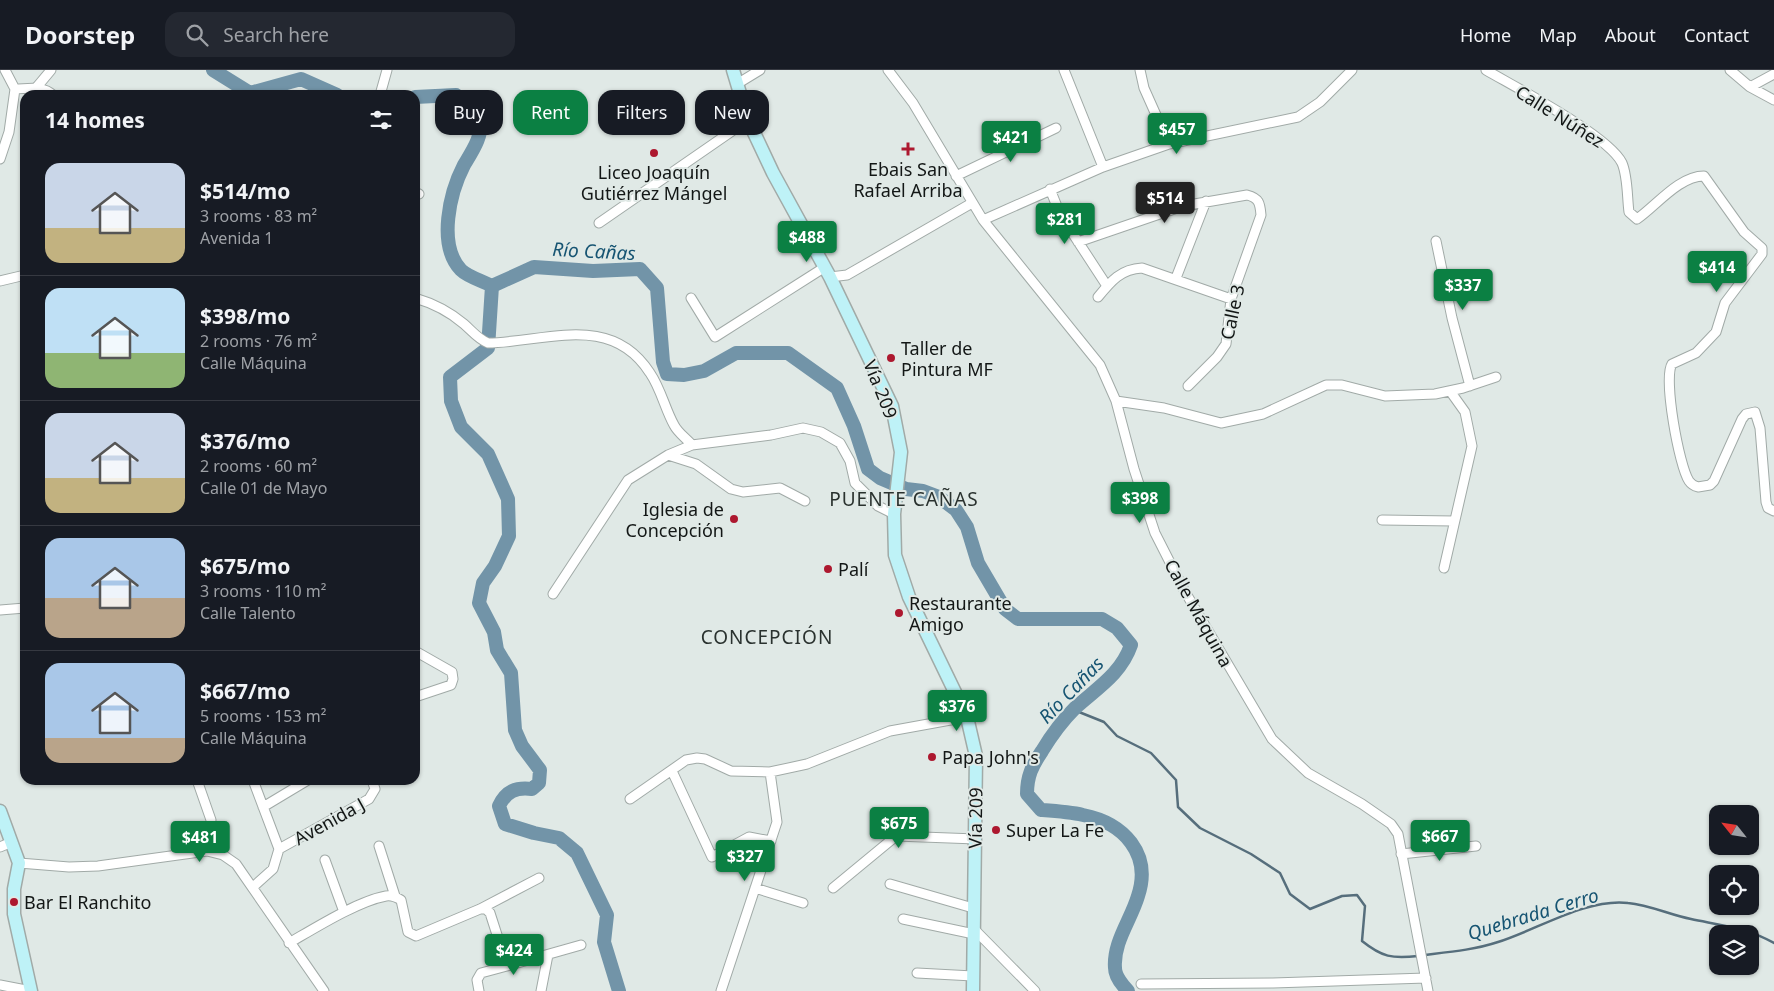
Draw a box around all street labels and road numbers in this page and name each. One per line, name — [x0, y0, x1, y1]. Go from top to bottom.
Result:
street label: Calle Núñez — [1511, 79, 1609, 153]
street label: Calle 3 — [1214, 282, 1250, 342]
street label: Vía 209 — [858, 356, 904, 422]
street label: Calle Máquina — [1159, 555, 1239, 671]
street label: Vía 209 — [962, 787, 988, 849]
street label: Avenida J — [289, 792, 369, 850]

